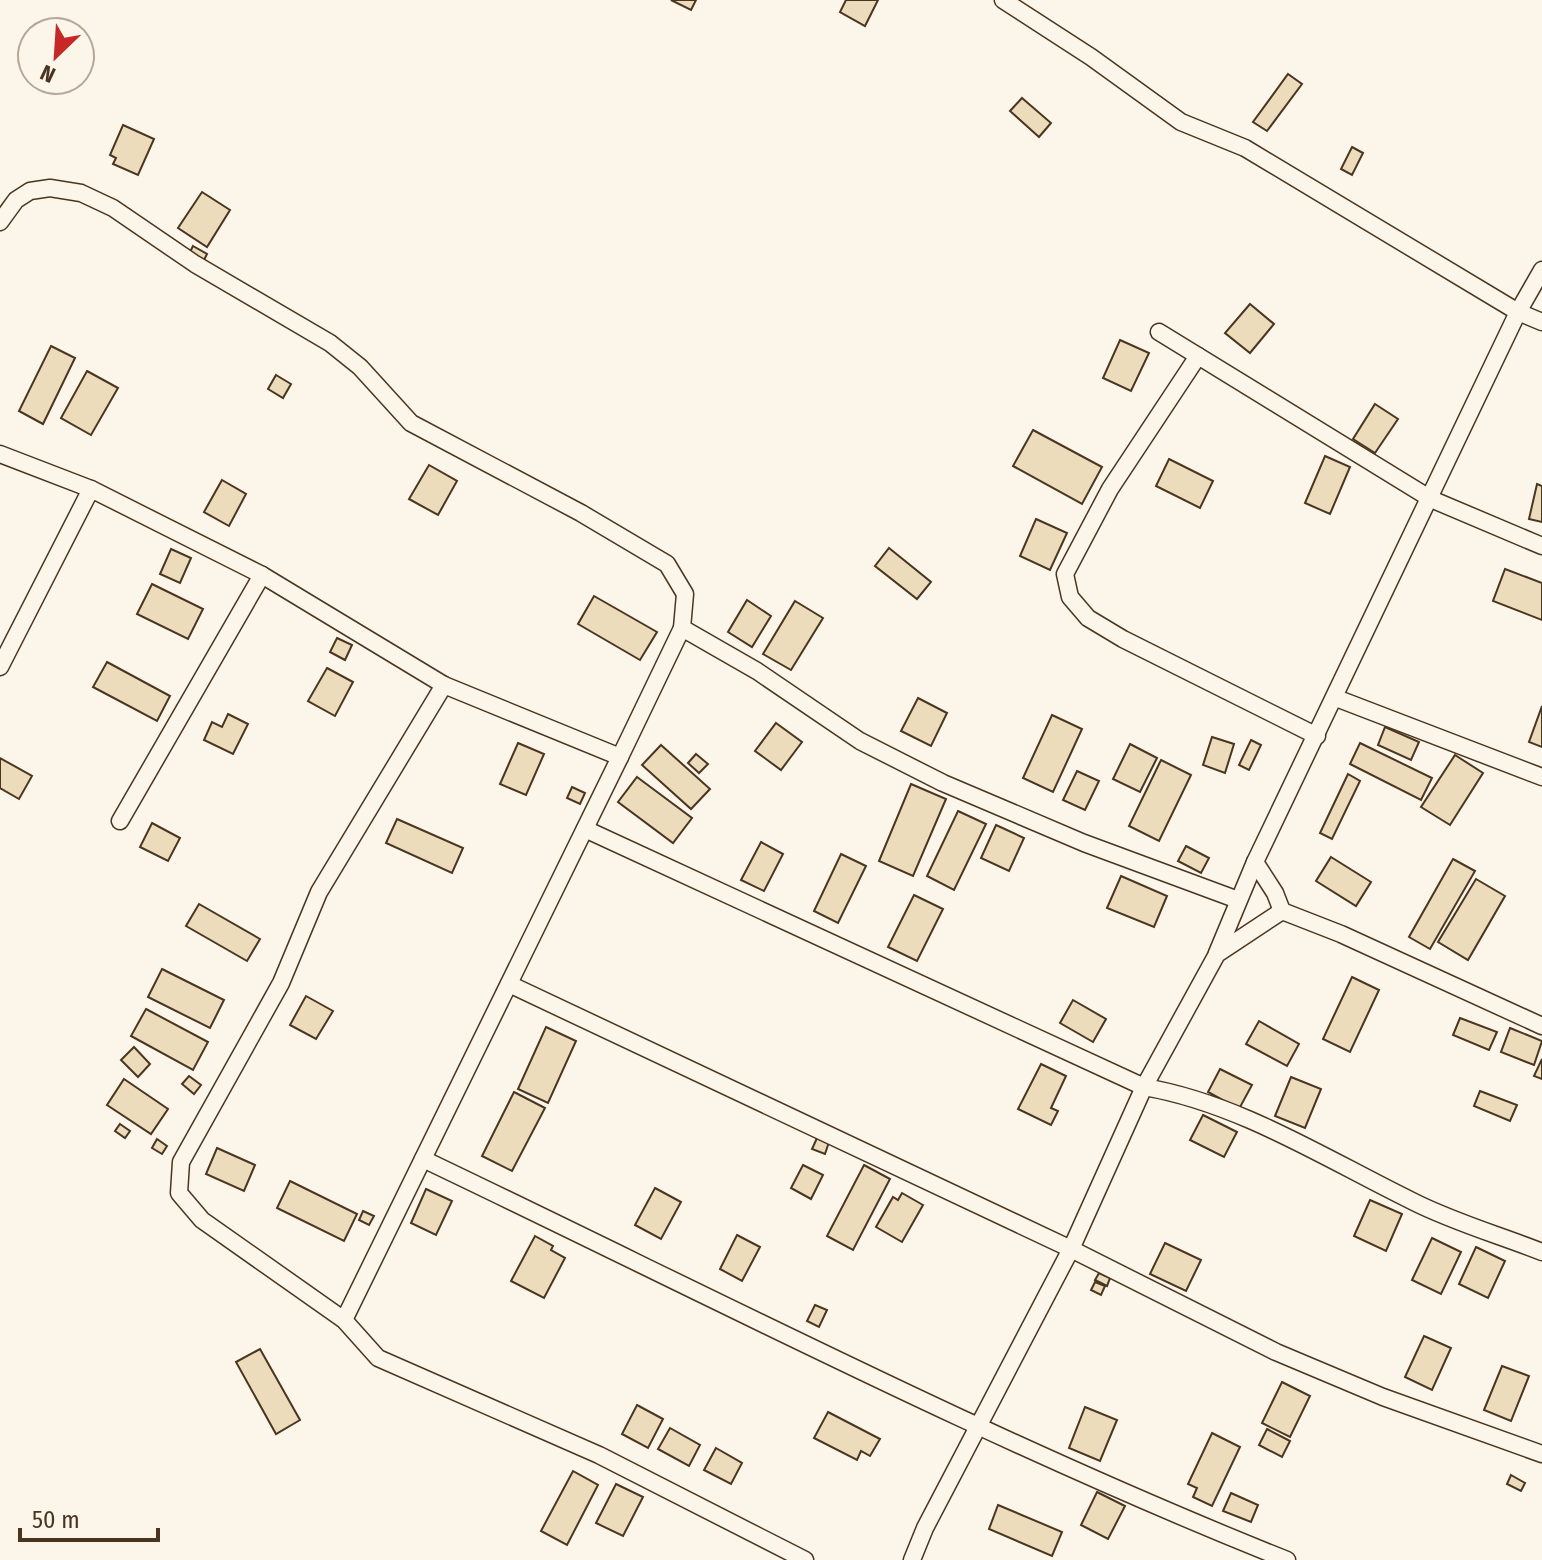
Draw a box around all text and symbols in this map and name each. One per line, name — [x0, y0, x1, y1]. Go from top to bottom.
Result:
north arrow — [16, 16, 96, 96]
text: N — [36, 59, 59, 89]
scale bar — [20, 1492, 158, 1542]
text: 50 m — [32, 1506, 80, 1534]

